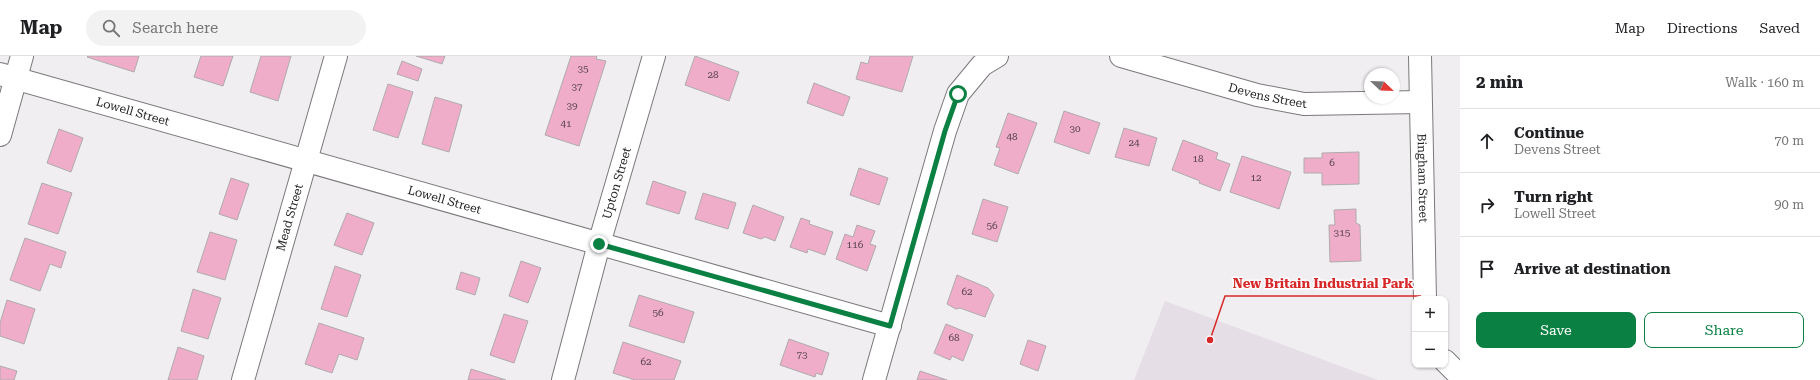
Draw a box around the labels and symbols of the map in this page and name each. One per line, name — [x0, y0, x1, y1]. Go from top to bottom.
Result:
house number: 35 — [577, 63, 589, 74]
north arrow — [1364, 68, 1400, 104]
house number: 28 — [707, 69, 719, 80]
street label: Devens Street — [1227, 80, 1307, 111]
house number: 37 — [571, 81, 583, 92]
route start — [949, 85, 967, 103]
street label: Lowell Street — [94, 95, 172, 129]
house number: 39 — [566, 100, 578, 111]
house number: 41 — [560, 118, 572, 129]
house number: 30 — [1069, 123, 1081, 134]
house number: 48 — [1006, 131, 1018, 142]
street label: Bingham Street — [1415, 133, 1430, 223]
house number: 24 — [1128, 137, 1140, 148]
street label: Upton Street — [600, 145, 634, 221]
house number: 18 — [1192, 153, 1204, 164]
house number: 6 — [1329, 157, 1335, 168]
house number: 12 — [1250, 172, 1262, 183]
street label: Mead Street — [273, 182, 306, 253]
street label: Lowell Street — [406, 183, 483, 217]
house number: 56 — [986, 220, 998, 231]
house number: 315 — [1334, 227, 1351, 238]
route end — [590, 235, 608, 253]
house number: 116 — [847, 239, 864, 250]
callout: New Britain Industrial Park — [1225, 271, 1421, 296]
text: New Britain Industrial Park — [1233, 276, 1413, 291]
house number: 62 — [961, 286, 973, 297]
house number: 56 — [652, 307, 664, 318]
house number: 68 — [948, 332, 960, 343]
house number: 73 — [796, 349, 808, 360]
house number: 62 — [640, 356, 652, 367]

